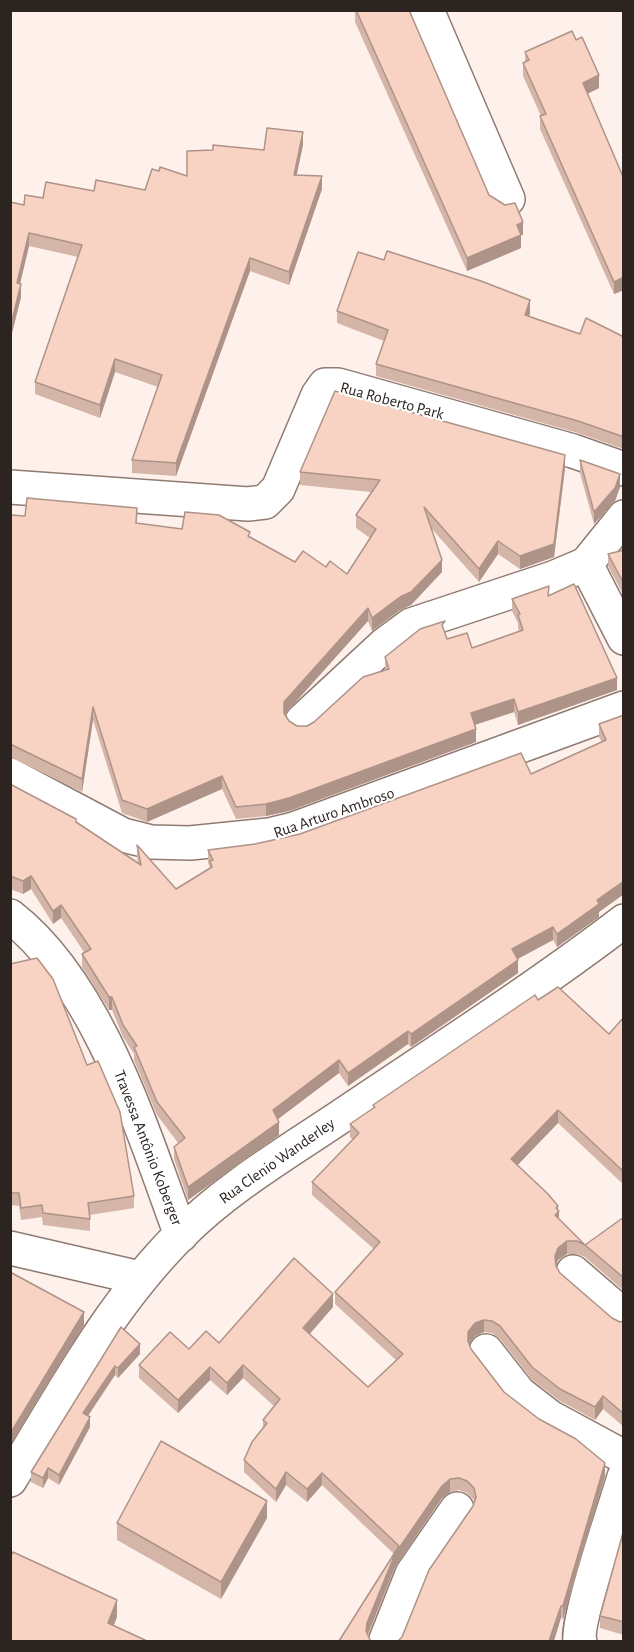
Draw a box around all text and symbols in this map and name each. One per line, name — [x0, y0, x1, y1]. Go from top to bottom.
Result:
street label: Rua Roberto Park — [338, 378, 446, 424]
street label: Rua Arturo Ambroso — [271, 783, 397, 843]
street label: Travessa Antônio Koberger — [110, 1068, 186, 1228]
street label: Rua Clenio Wanderley — [215, 1114, 339, 1208]

